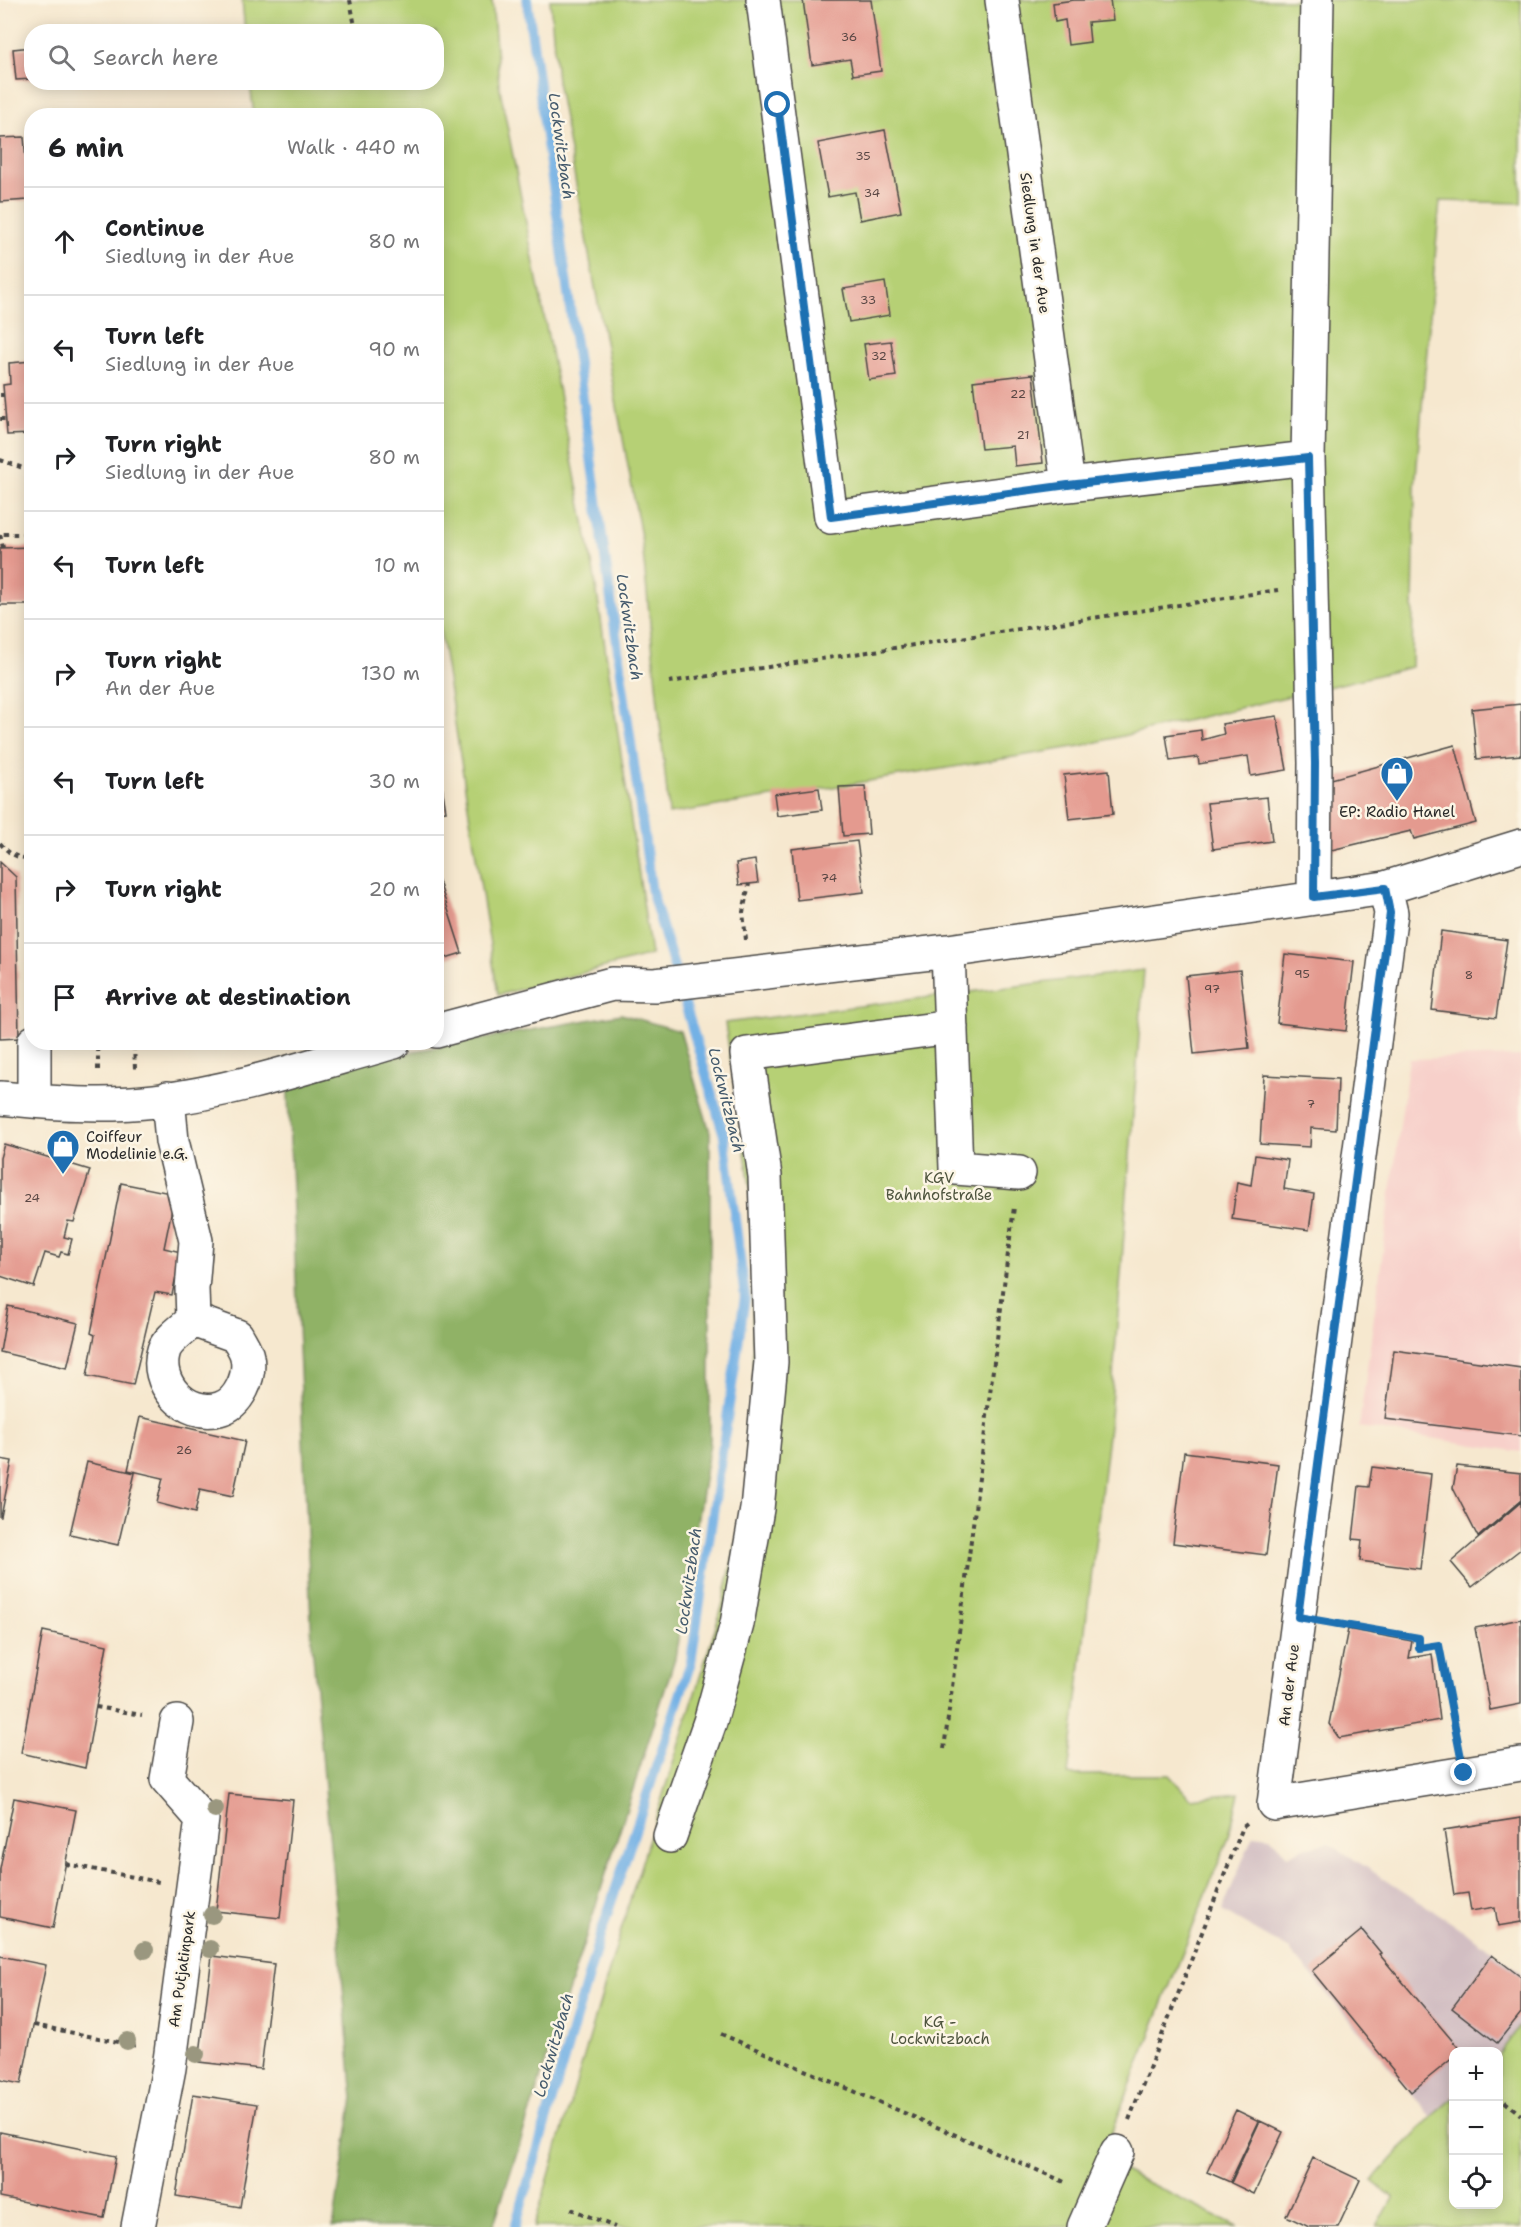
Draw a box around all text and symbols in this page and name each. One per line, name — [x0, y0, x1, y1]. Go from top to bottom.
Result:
search box — [24, 24, 444, 90]
house number: 36 — [841, 29, 857, 45]
icon: search — [45, 41, 78, 74]
text: Search here — [93, 43, 219, 72]
water label: Lockwitzbach — [544, 91, 579, 201]
route start — [764, 91, 790, 117]
text: 6 min — [48, 130, 124, 165]
text: Walk · 440 m — [287, 134, 420, 160]
house number: 35 — [855, 148, 871, 164]
street label: Siedlung in der Aue — [1015, 171, 1055, 315]
house number: 34 — [864, 185, 880, 201]
text: Continue — [105, 214, 205, 243]
icon: ahead — [48, 225, 81, 258]
text: 80 m — [368, 228, 420, 254]
text: Siedlung in der Aue — [105, 243, 295, 269]
house number: 33 — [860, 292, 876, 308]
text: Turn left — [105, 322, 204, 351]
icon: left — [48, 333, 81, 366]
text: 90 m — [368, 336, 420, 362]
house number: 32 — [871, 348, 887, 364]
text: Siedlung in der Aue — [105, 351, 295, 377]
house number: 22 — [1010, 386, 1026, 402]
house number: 21 — [1017, 427, 1029, 443]
text: Turn right — [105, 430, 222, 459]
icon: right — [48, 441, 81, 474]
text: 80 m — [368, 444, 420, 470]
text: Siedlung in der Aue — [105, 459, 295, 485]
icon: left — [48, 549, 81, 582]
text: Turn left — [105, 551, 204, 580]
text: 10 m — [374, 552, 420, 578]
water label: Lockwitzbach — [612, 572, 647, 682]
text: Turn right — [105, 646, 222, 675]
icon: right — [48, 657, 81, 690]
text: 130 m — [361, 660, 420, 686]
text: An der Aue — [105, 675, 215, 701]
shop icon: EP: Radio Hanel — [1379, 755, 1415, 802]
icon: left — [48, 765, 81, 798]
text: Turn left — [105, 767, 204, 796]
text: 30 m — [368, 768, 420, 794]
place label: EP: Radio Hanel — [1339, 802, 1455, 822]
house number: 74 — [821, 870, 837, 886]
icon: right — [48, 873, 81, 906]
text: Turn right — [105, 875, 222, 904]
text: 20 m — [369, 876, 420, 902]
house number: 95 — [1294, 966, 1310, 982]
house number: 8 — [1465, 967, 1473, 983]
icon: arrive — [48, 981, 81, 1014]
house number: 97 — [1204, 981, 1220, 997]
text: Arrive at destination — [105, 983, 351, 1012]
water label: Lockwitzbach — [703, 1045, 750, 1155]
house number: 7 — [1307, 1096, 1315, 1112]
place label: Coiffeur Modelinie e.G. — [86, 1127, 188, 1164]
shop icon: Coiffeur Modelinie e.G. — [45, 1128, 81, 1175]
park label: KGV Bahnhofstraße — [886, 1168, 992, 1205]
house number: 24 — [24, 1190, 40, 1206]
house number: 26 — [176, 1442, 192, 1458]
water label: Lockwitzbach — [671, 1526, 706, 1636]
street label: An der Aue — [1274, 1643, 1304, 1727]
route end — [1450, 1759, 1476, 1785]
street label: Am Putjatinpark — [164, 1909, 200, 2029]
water label: Lockwitzbach — [529, 1991, 578, 2100]
park label: KG - Lockwitzbach — [890, 2012, 990, 2049]
map controls — [1449, 2047, 1503, 2209]
button: + — [1449, 2047, 1503, 2101]
button: − — [1449, 2101, 1503, 2155]
button: locate — [1449, 2155, 1503, 2209]

